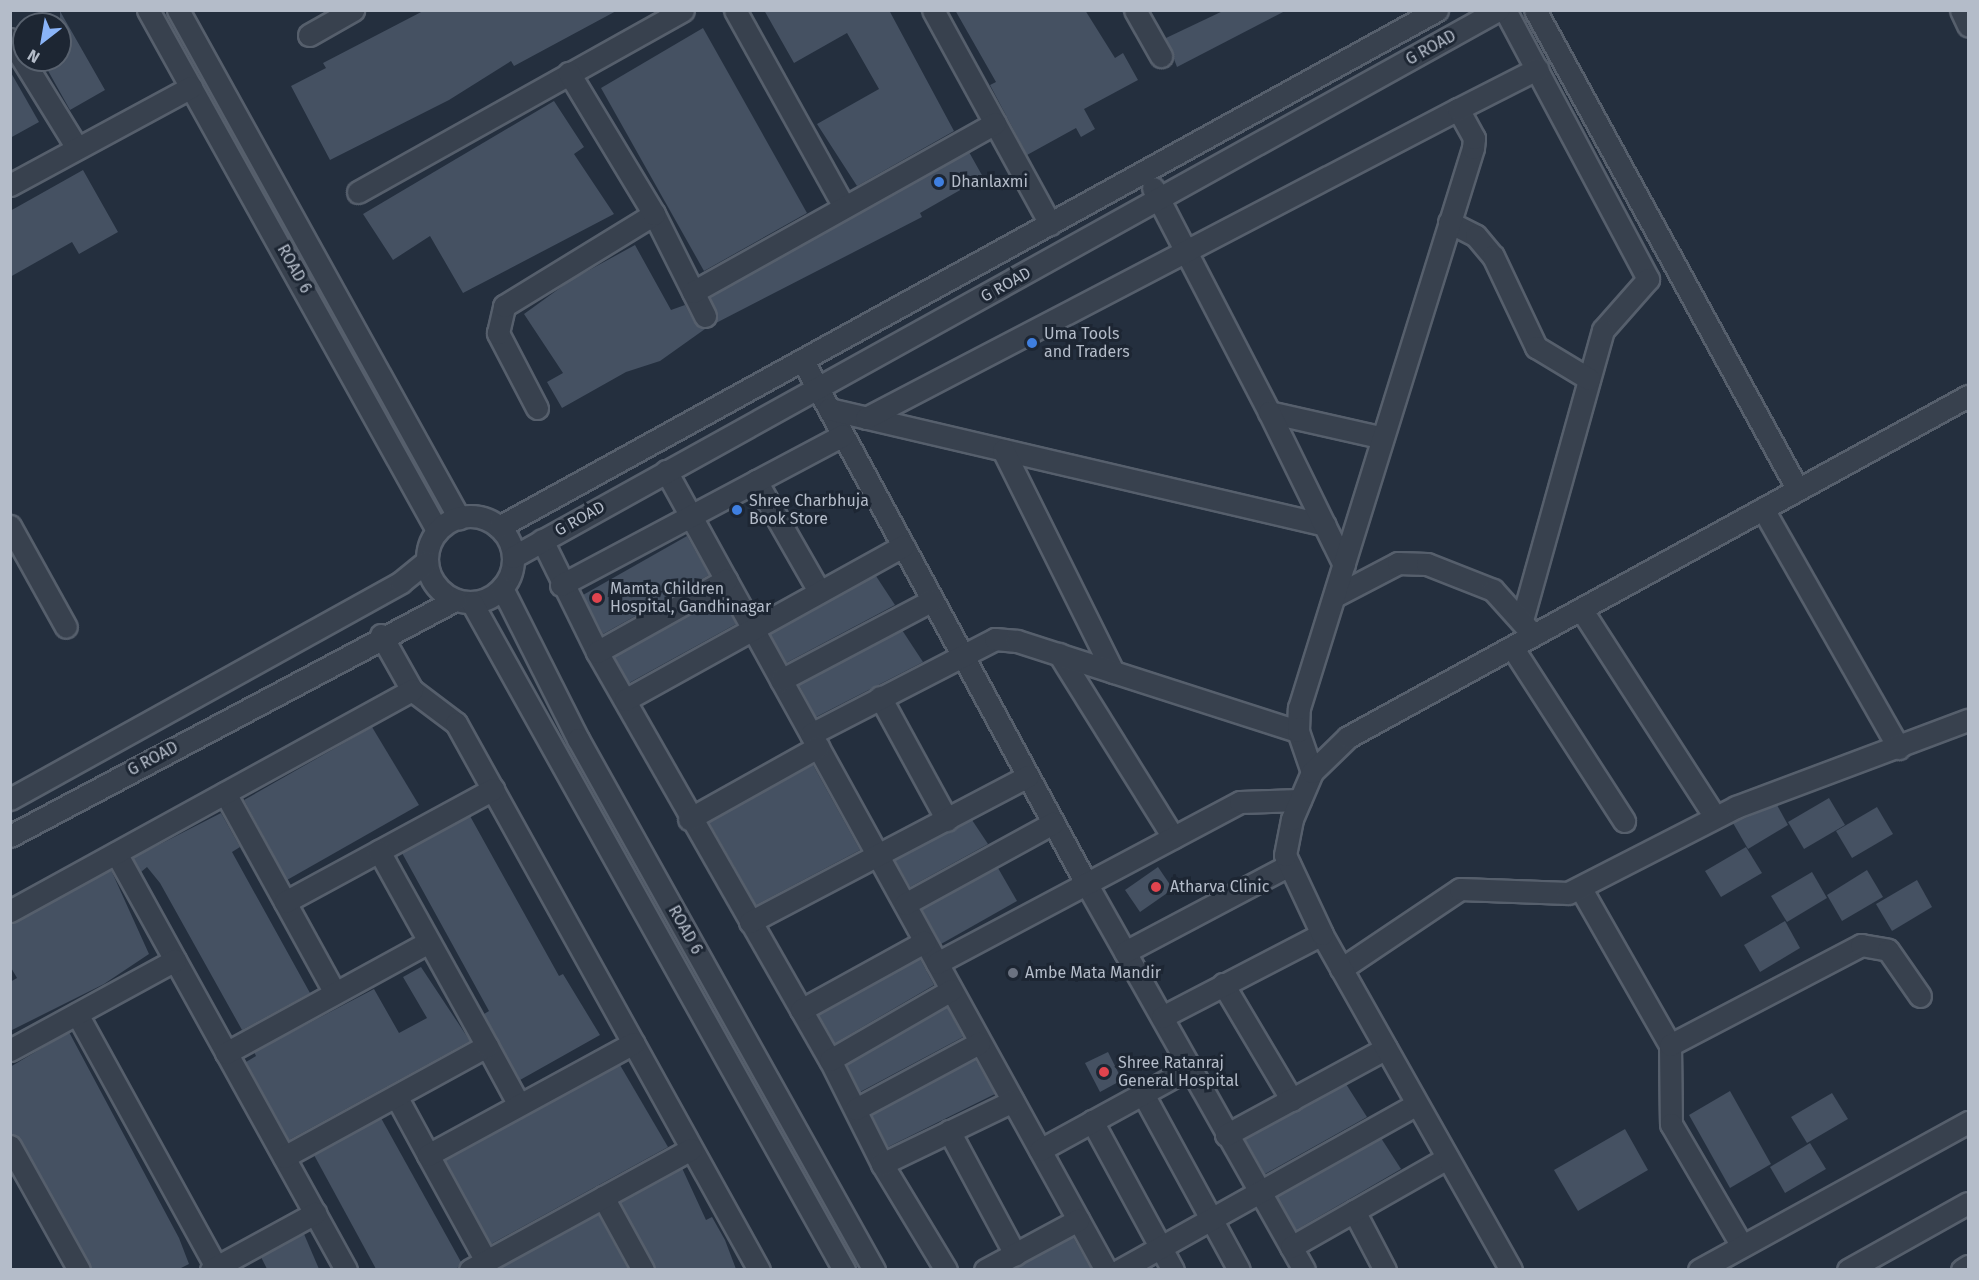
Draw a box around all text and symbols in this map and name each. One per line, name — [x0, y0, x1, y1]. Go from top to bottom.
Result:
north arrow — [12, 12, 72, 72]
street label: G ROAD — [1403, 26, 1459, 70]
text: N — [24, 45, 43, 67]
place label: Dhanlaxmi — [951, 172, 1028, 192]
marker: Dhanlaxmi — [932, 175, 946, 189]
street label: ROAD 6 — [273, 241, 315, 297]
street label: G ROAD — [978, 263, 1034, 307]
place label: Uma Tools and Traders — [1044, 324, 1130, 362]
marker: Uma Tools and Traders — [1025, 336, 1039, 350]
place label: Shree Charbhuja Book Store — [749, 491, 869, 529]
street label: G ROAD — [552, 497, 608, 541]
marker: Shree Charbhuja Book Store — [730, 503, 744, 517]
place label: Mamta Children Hospital, Gandhinagar — [610, 579, 771, 617]
marker: Mamta Children Hospital, Gandhinagar — [588, 589, 606, 607]
street label: G ROAD — [125, 738, 181, 780]
place label: Atharva Clinic — [1170, 877, 1269, 897]
marker: Atharva Clinic — [1147, 878, 1165, 896]
street label: ROAD 6 — [664, 902, 706, 958]
place label: Ambe Mata Mandir — [1025, 963, 1161, 983]
marker: Ambe Mata Mandir — [1006, 966, 1020, 980]
place label: Shree Ratanraj General Hospital — [1118, 1053, 1239, 1091]
marker: Shree Ratanraj General Hospital — [1095, 1063, 1113, 1081]

